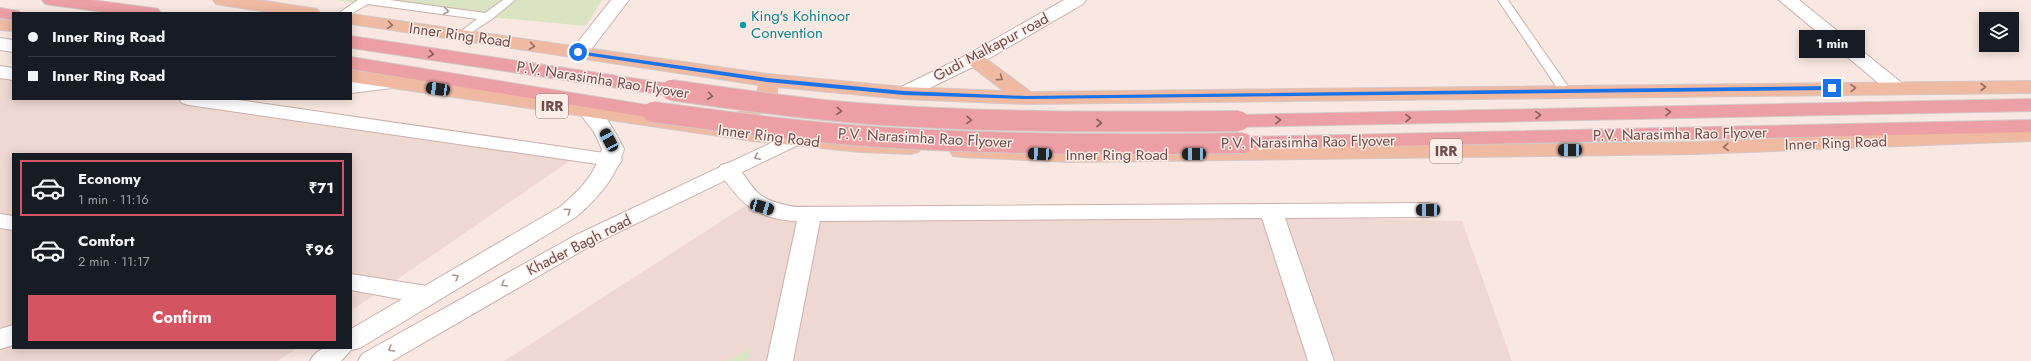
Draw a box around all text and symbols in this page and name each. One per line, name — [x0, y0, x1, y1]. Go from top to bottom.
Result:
place label: King's Kohinoor Convention — [751, 5, 851, 44]
one-way arrow — [443, 6, 449, 15]
street label: Gudi Malkapur road — [929, 7, 1053, 87]
map controls — [1979, 12, 2019, 52]
button: layers — [1979, 12, 2019, 52]
street label: Inner Ring Road — [408, 17, 512, 53]
one-way arrow — [387, 20, 393, 29]
marker: King's Kohinoor Convention — [738, 20, 748, 30]
text: Inner Ring Road — [52, 26, 165, 48]
callout: 1 min — [1799, 30, 1865, 58]
text: 1 min — [1816, 34, 1848, 53]
one-way arrow — [529, 41, 535, 50]
route start — [569, 43, 587, 61]
one-way arrow — [428, 49, 434, 58]
street label: P.V. Narasimha Rao Flyover — [515, 55, 692, 105]
text: Inner Ring Road — [52, 65, 165, 87]
one-way arrow — [996, 73, 1003, 81]
route end — [1823, 79, 1841, 97]
car — [425, 81, 451, 97]
one-way arrow — [1980, 83, 1986, 91]
one-way arrow — [1850, 84, 1856, 92]
one-way arrow — [707, 91, 713, 100]
road number: IRR — [536, 94, 568, 118]
one-way arrow — [836, 106, 842, 115]
one-way arrow — [1665, 108, 1671, 116]
one-way arrow — [1535, 111, 1541, 119]
one-way arrow — [1405, 114, 1411, 122]
one-way arrow — [966, 115, 972, 124]
one-way arrow — [1275, 116, 1281, 125]
street label: Inner Ring Road — [717, 119, 821, 153]
one-way arrow — [1096, 119, 1102, 127]
street label: P.V. Narasimha Rao Flyover — [1593, 121, 1768, 147]
street label: P.V. Narasimha Rao Flyover — [837, 122, 1013, 154]
car — [598, 127, 620, 153]
street label: P.V. Narasimha Rao Flyover — [1221, 129, 1396, 155]
street label: Inner Ring Road — [1784, 130, 1888, 156]
road number: IRR — [1430, 139, 1462, 163]
one-way arrow — [1723, 142, 1729, 151]
street label: Inner Ring Road — [1066, 144, 1168, 166]
car — [1558, 144, 1582, 156]
car — [1028, 147, 1052, 161]
car — [1182, 148, 1206, 160]
one-way arrow — [754, 152, 762, 160]
text: Economy — [78, 168, 141, 190]
icon: car — [30, 170, 66, 206]
text: ₹71 — [309, 177, 334, 199]
text: 1 min · 11:16 — [78, 190, 149, 209]
car — [749, 198, 775, 216]
car — [1416, 204, 1440, 216]
one-way arrow — [564, 208, 571, 216]
street label: Khader Bagh road — [523, 209, 635, 281]
text: Comfort — [78, 230, 135, 252]
icon: car — [30, 232, 66, 268]
text: ₹96 — [305, 239, 334, 261]
text: 2 min · 11:17 — [78, 252, 150, 271]
one-way arrow — [452, 275, 459, 282]
one-way arrow — [501, 280, 508, 287]
button: Confirm — [28, 295, 336, 341]
one-way arrow — [388, 345, 395, 352]

